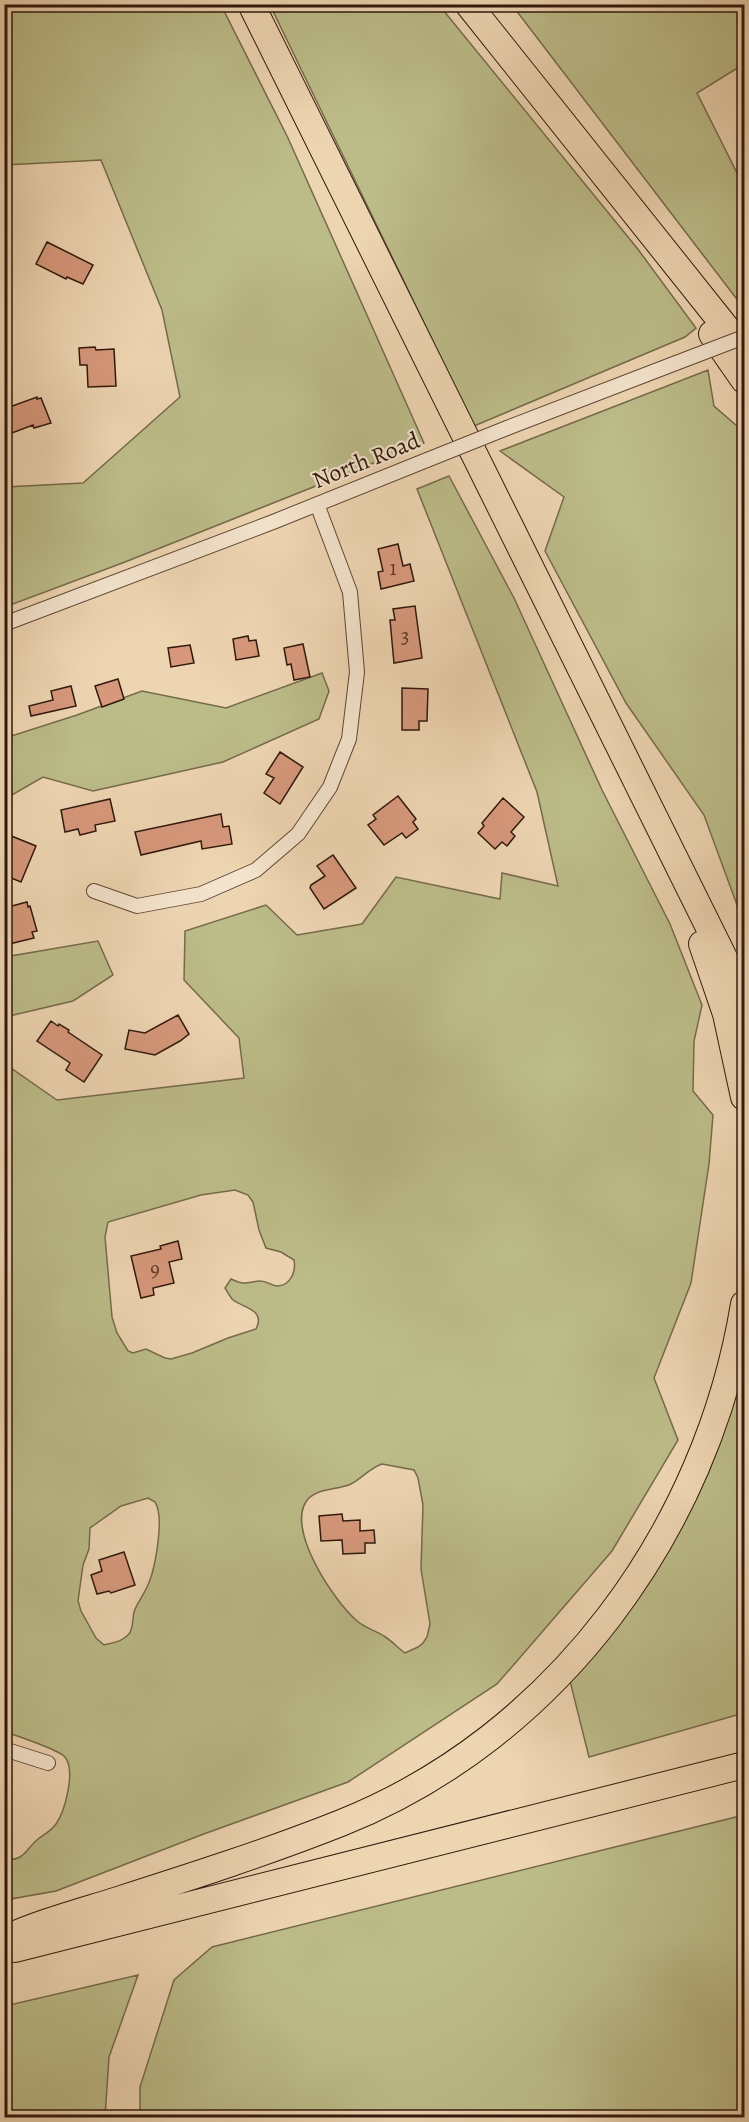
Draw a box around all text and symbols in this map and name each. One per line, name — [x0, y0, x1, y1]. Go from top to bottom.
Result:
street label: North Road — [307, 424, 425, 496]
house number: 1 — [389, 554, 397, 582]
house number: 3 — [401, 622, 409, 650]
house number: 9 — [150, 1255, 160, 1283]

